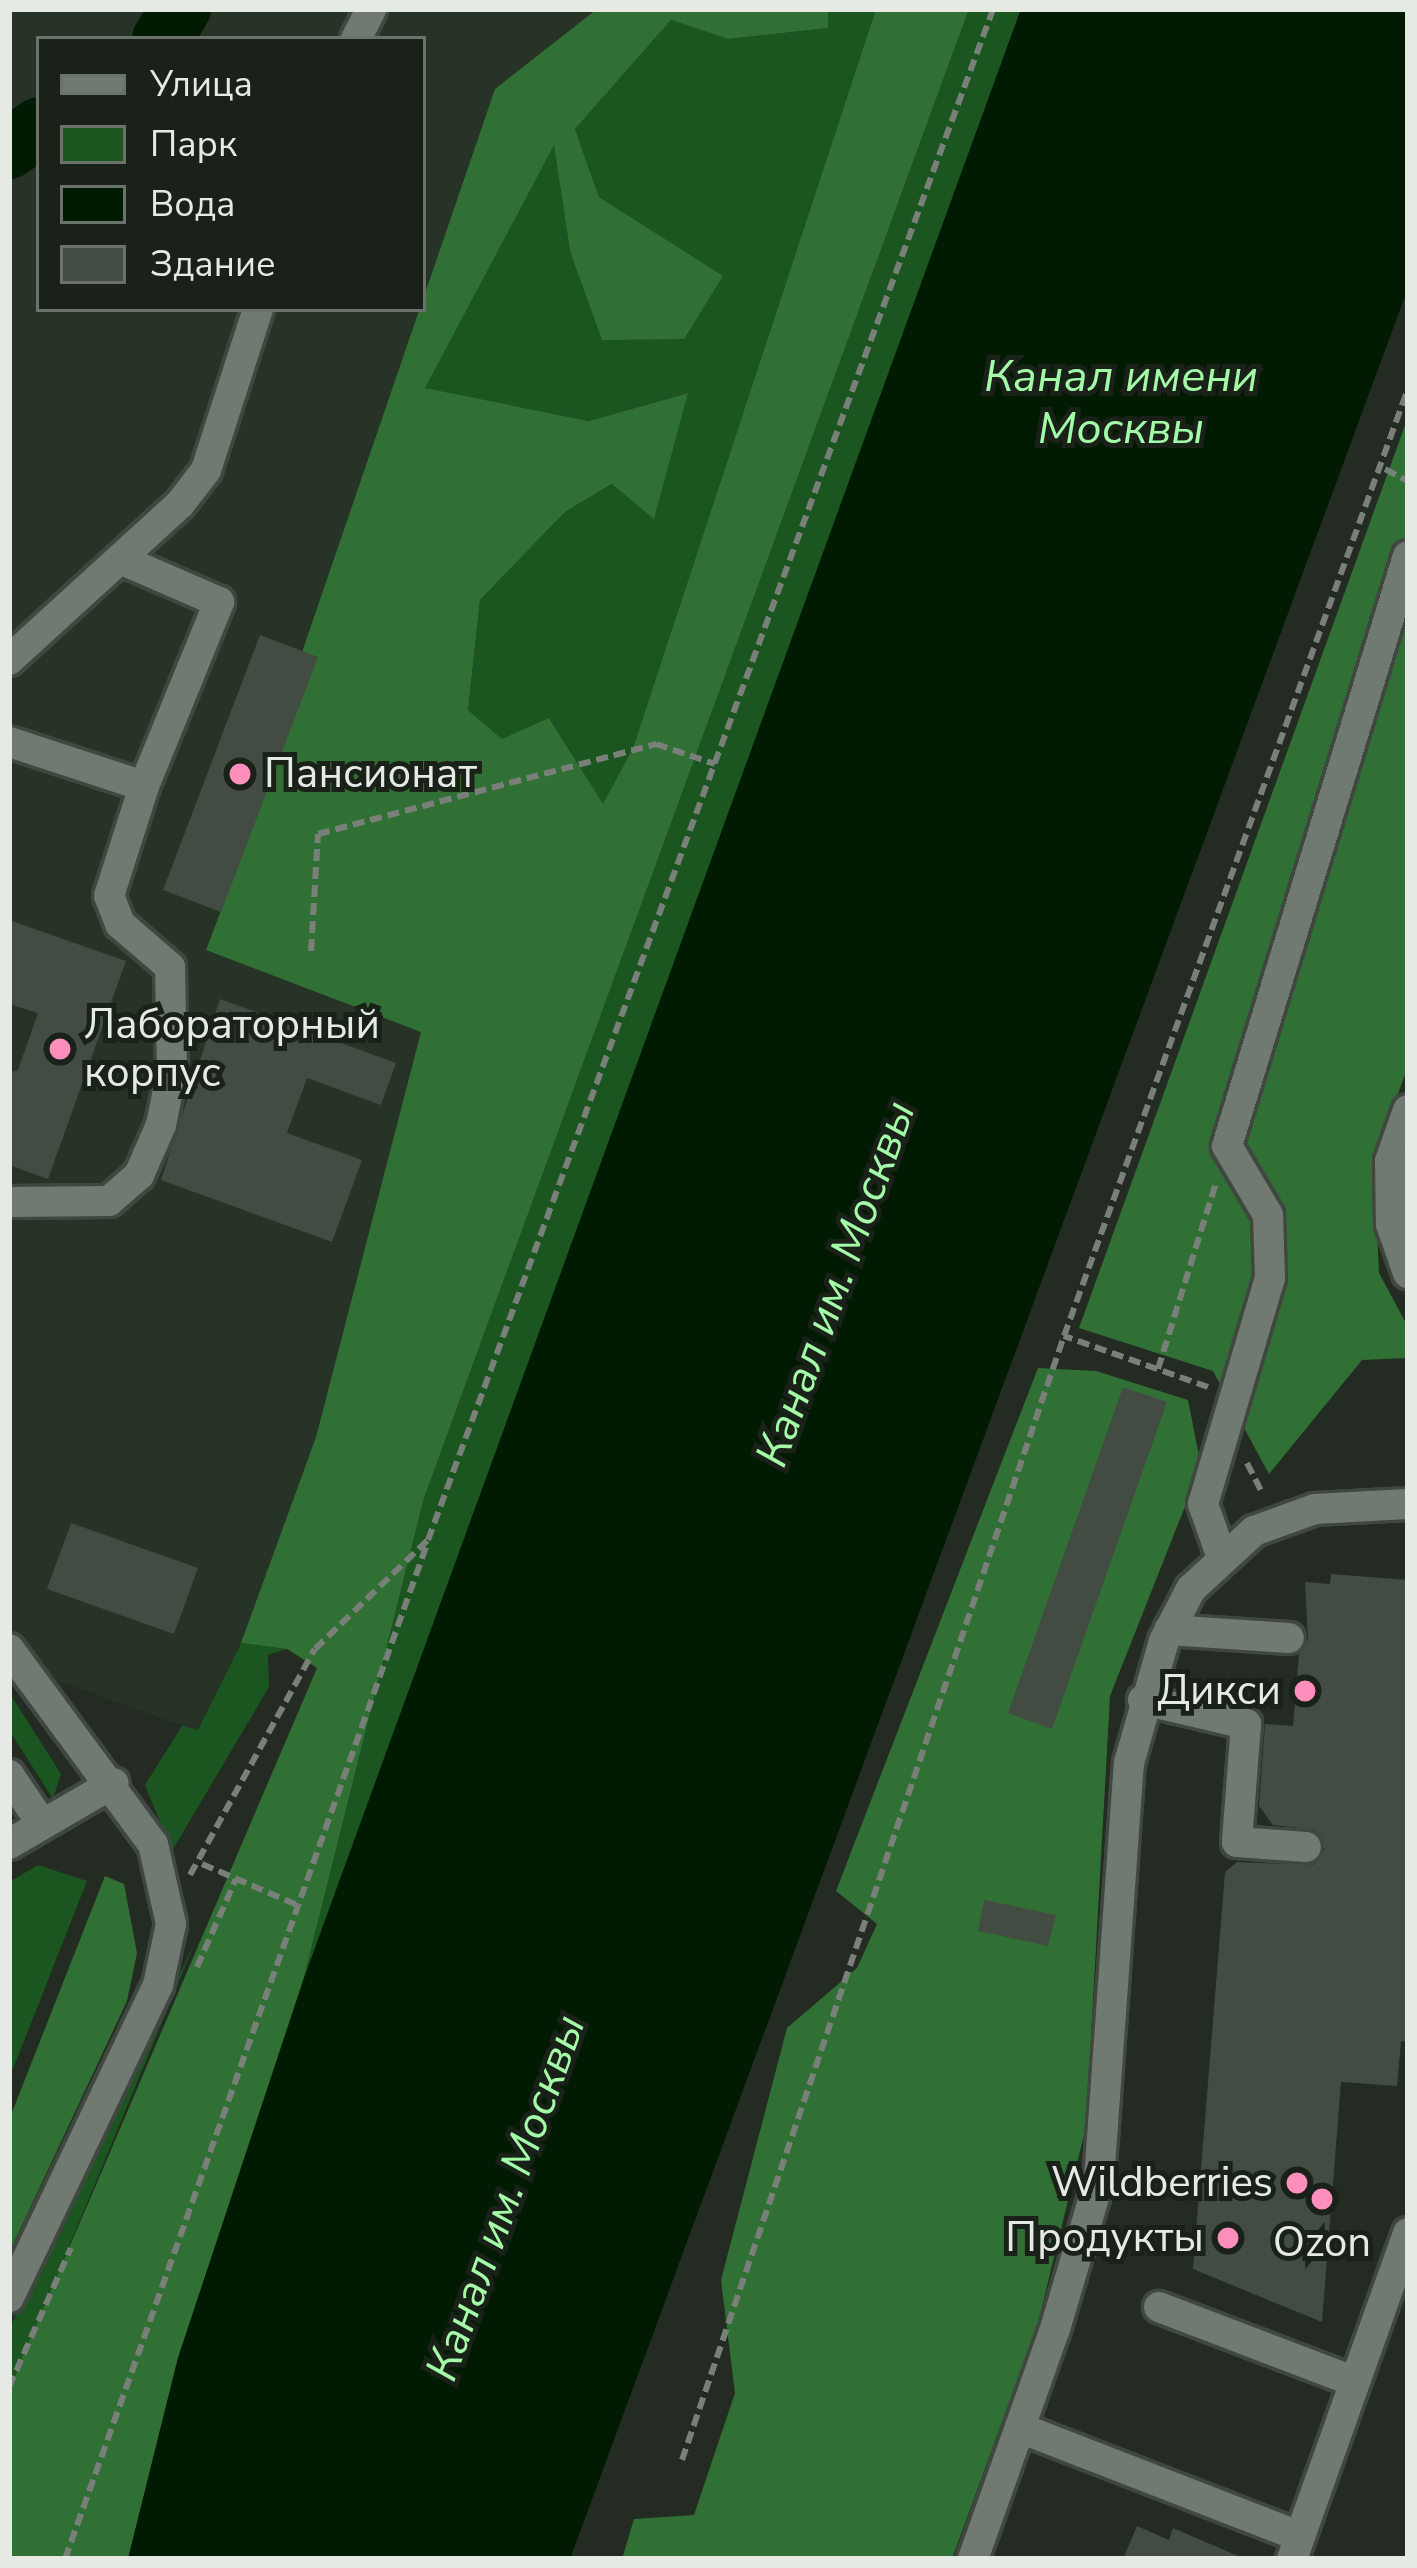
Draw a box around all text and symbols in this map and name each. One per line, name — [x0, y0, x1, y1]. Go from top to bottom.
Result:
legend — [36, 36, 426, 312]
text: Улица — [150, 60, 253, 109]
text: Парк — [150, 120, 237, 169]
text: Вода — [150, 180, 235, 229]
text: Здание — [150, 240, 275, 289]
water label: Канал имени Москвы — [984, 350, 1258, 456]
place label: Пансионат — [264, 749, 477, 799]
marker: Пансионат — [227, 761, 253, 787]
place label: Лабораторный корпус — [84, 1000, 380, 1098]
marker: Лабораторный корпус — [47, 1036, 73, 1062]
water label: Канал им. Москвы — [745, 1094, 927, 1474]
place label: Дикси — [1157, 1666, 1281, 1716]
marker: Дикси — [1292, 1678, 1318, 1704]
water label: Канал им. Москвы — [415, 2008, 597, 2388]
place label: Wildberries — [1051, 2158, 1273, 2208]
marker: Wildberries — [1284, 2170, 1310, 2196]
marker: Ozon — [1309, 2186, 1335, 2212]
place label: Продукты — [1005, 2213, 1204, 2263]
place label: Ozon — [1273, 2218, 1371, 2268]
marker: Продукты — [1215, 2225, 1241, 2251]

